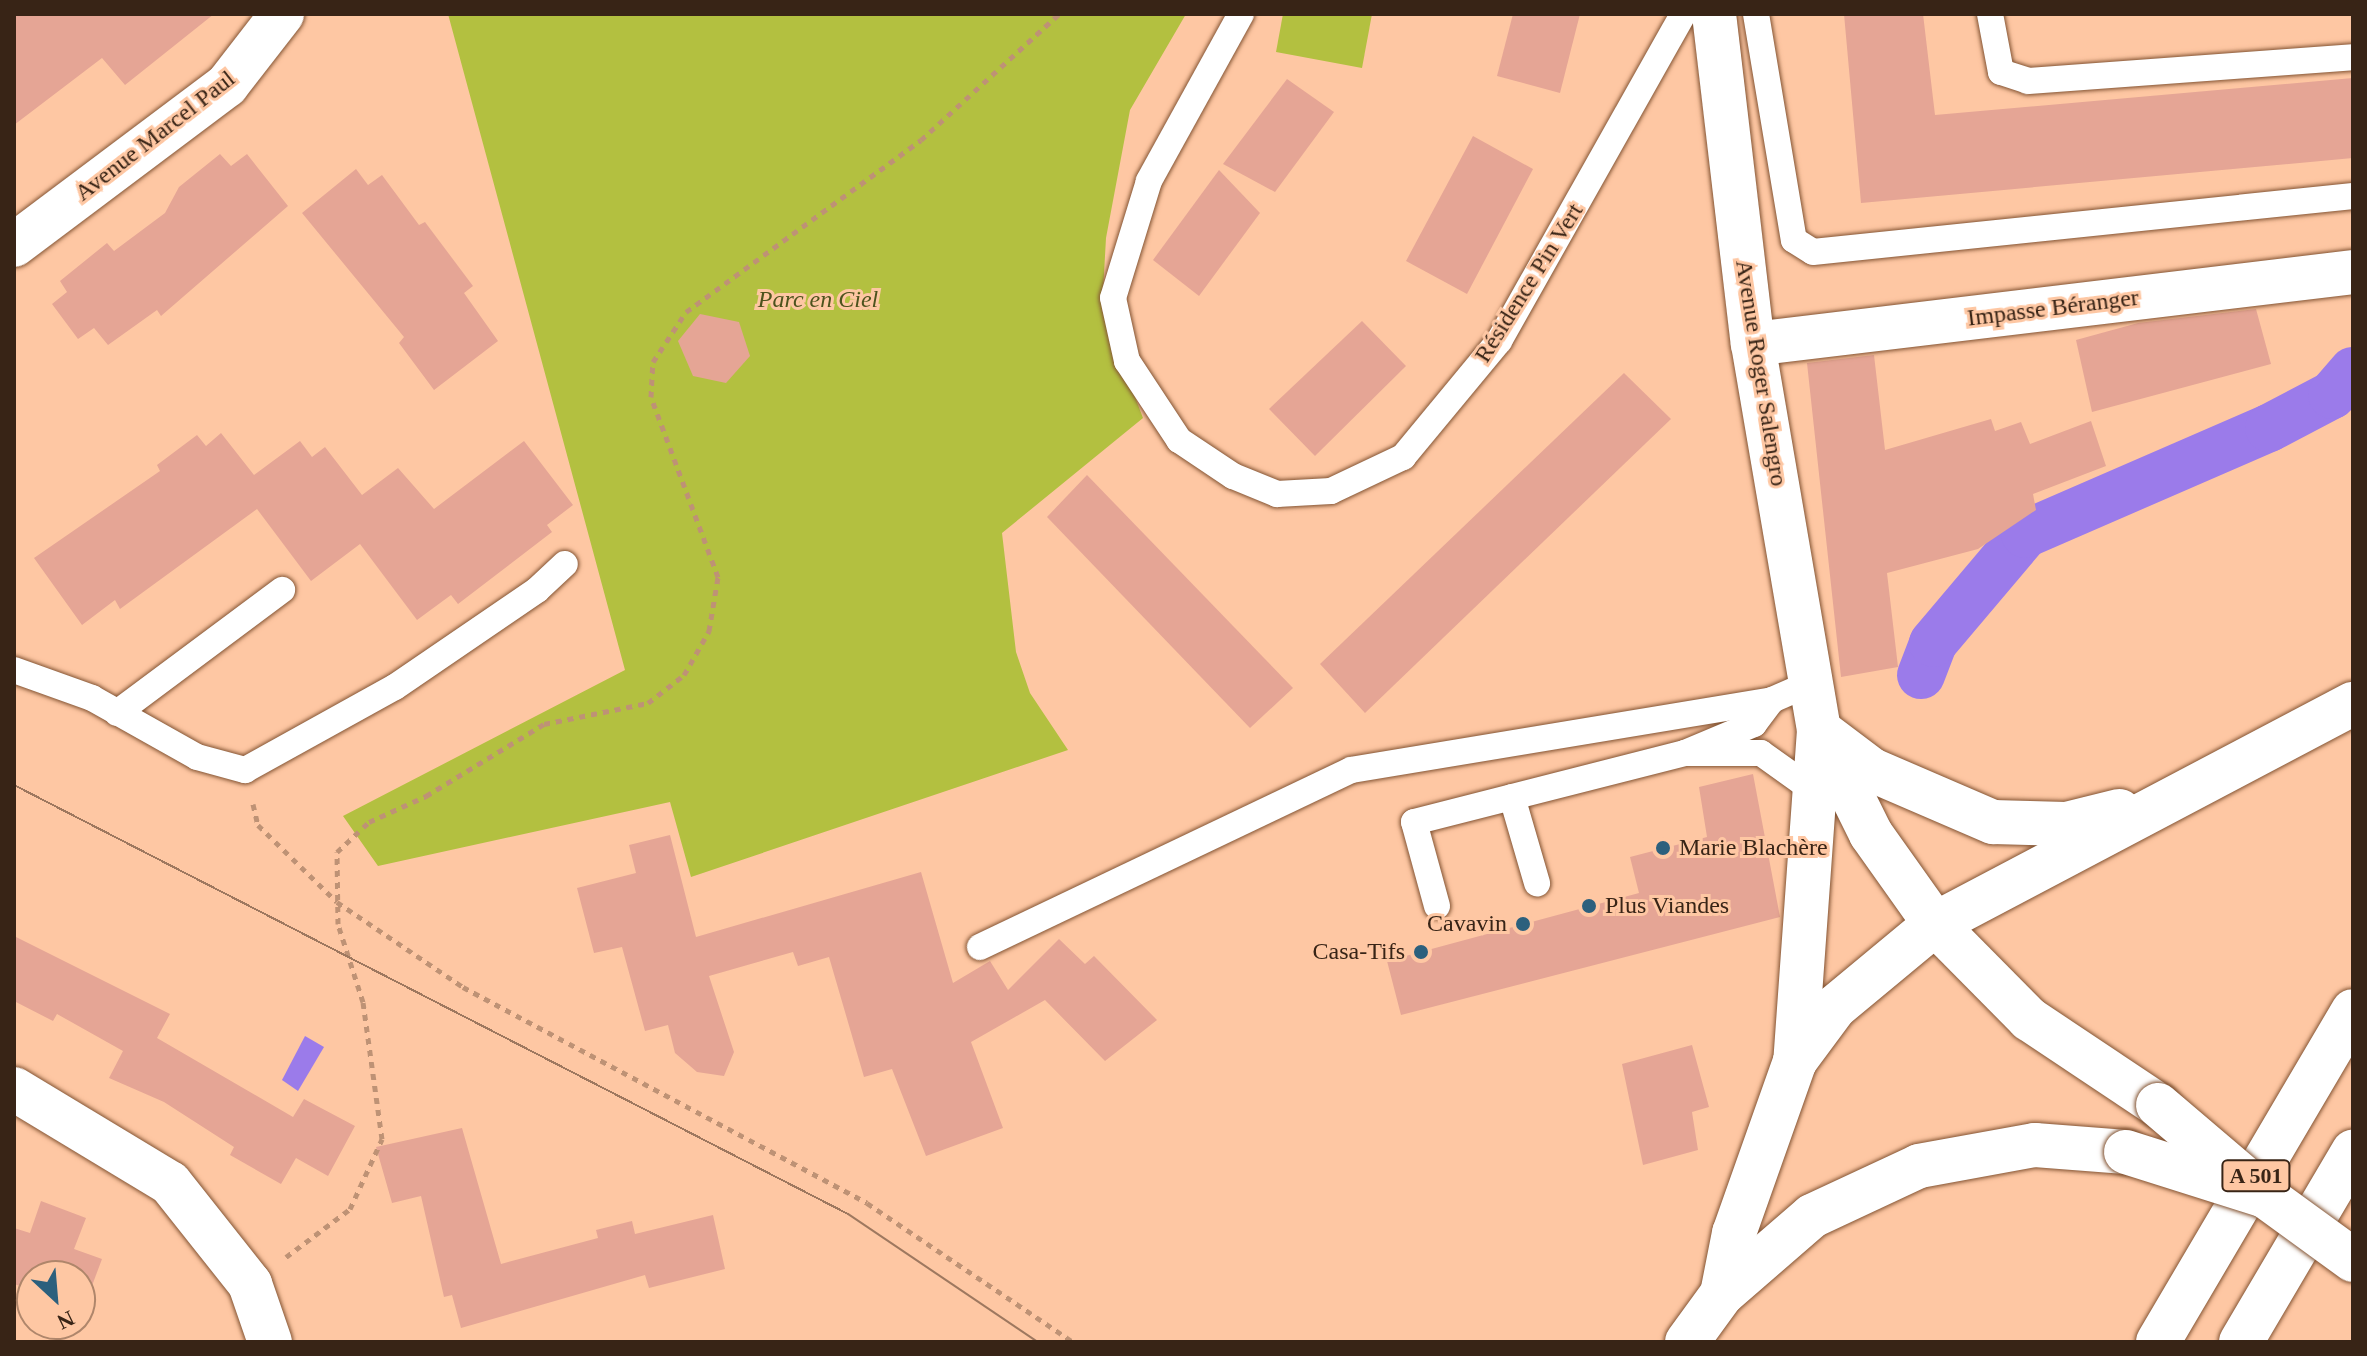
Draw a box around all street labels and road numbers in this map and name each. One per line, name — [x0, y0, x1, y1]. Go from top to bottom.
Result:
street label: Avenue Marcel Paul — [69, 64, 241, 208]
street label: Résidence Pin Vert — [1468, 198, 1590, 368]
street label: Avenue Roger Salengro — [1729, 258, 1793, 488]
street label: Impasse Béranger — [1966, 283, 2140, 333]
road number: A 501 — [2220, 1158, 2292, 1194]

